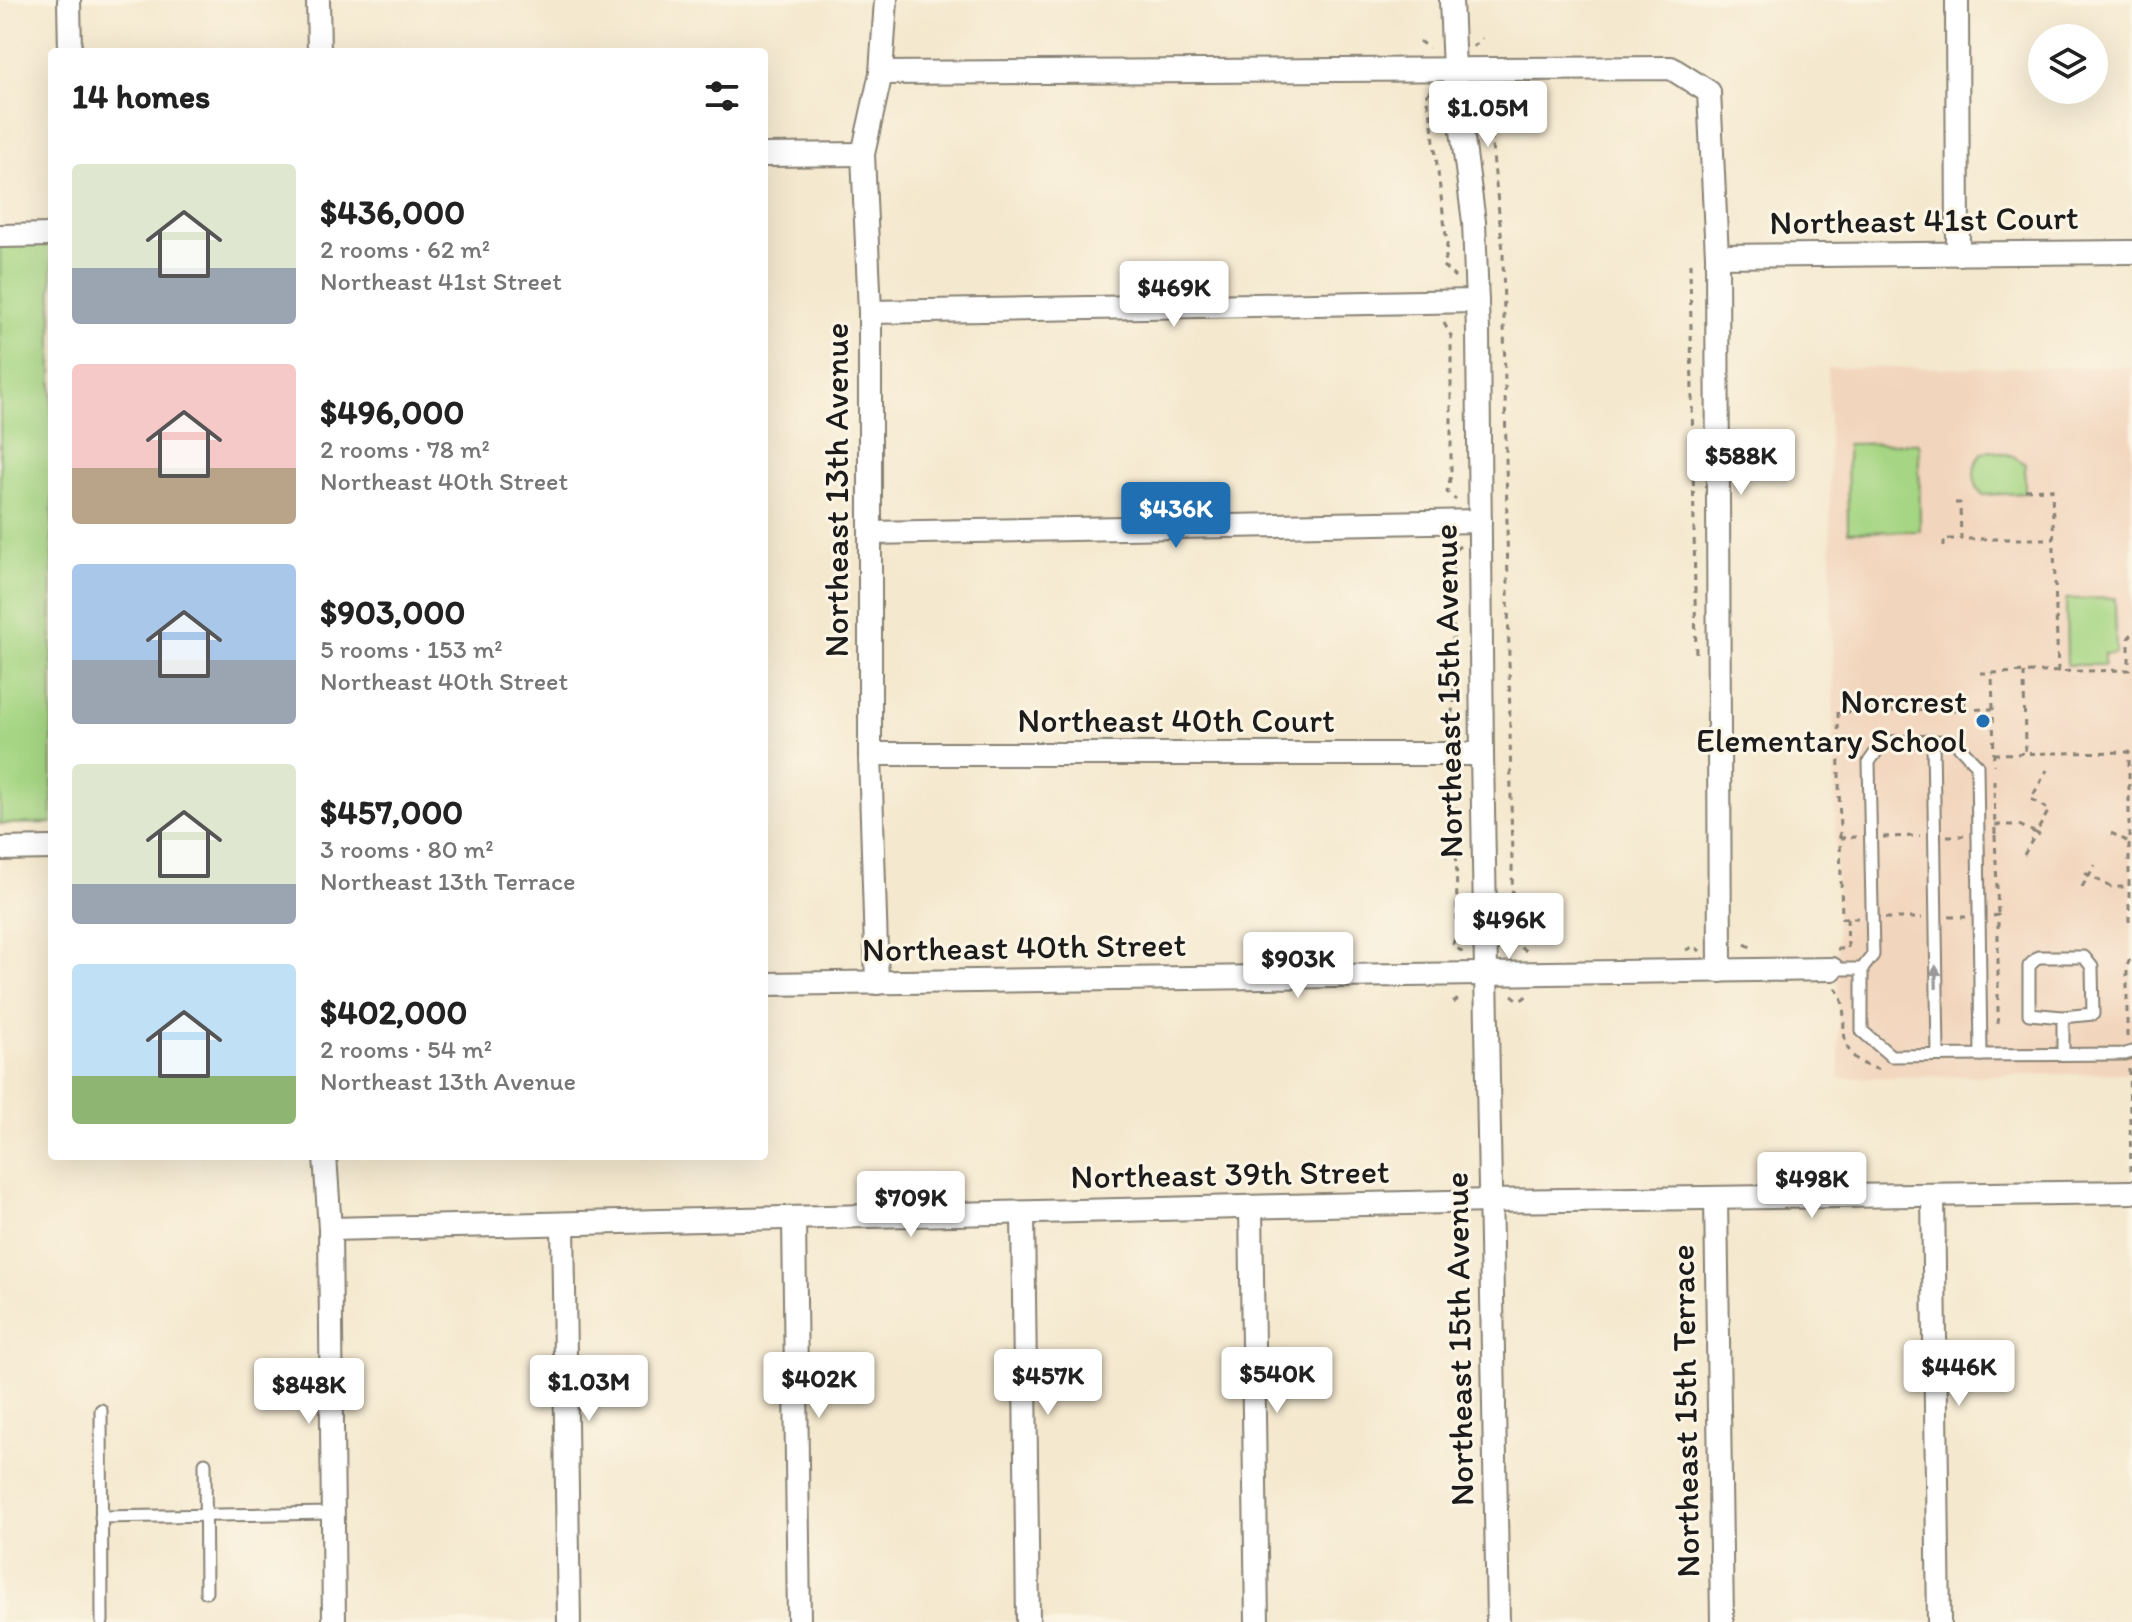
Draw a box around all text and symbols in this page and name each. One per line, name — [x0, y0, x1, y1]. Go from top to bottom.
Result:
map controls — [2028, 24, 2108, 104]
button: layers — [2028, 24, 2108, 104]
icon: filters — [700, 74, 744, 118]
text: 14 homes — [72, 76, 210, 117]
pin: $1.05M — [1423, 81, 1553, 149]
text: $1.05M — [1447, 91, 1529, 123]
text: $436,000 — [320, 192, 465, 233]
icon: home — [136, 196, 232, 292]
street label: Northeast 41st Court — [1769, 197, 2079, 243]
text: 2 rooms · 62 m² — [320, 233, 490, 265]
pin: $469K — [1118, 261, 1230, 329]
text: Northeast 41st Street — [320, 265, 562, 297]
text: $469K — [1138, 271, 1210, 303]
street label: Northeast 13th Avenue — [816, 323, 857, 657]
text: $496,000 — [320, 392, 464, 433]
icon: home — [136, 396, 232, 492]
pin: $588K — [1685, 429, 1797, 497]
text: 2 rooms · 78 m² — [320, 433, 490, 465]
text: $588K — [1705, 439, 1777, 471]
text: Northeast 40th Street — [320, 465, 568, 497]
pin: $436K — [1120, 482, 1232, 550]
text: $436K — [1139, 492, 1213, 524]
street label: Northeast 15th Avenue — [1425, 524, 1471, 858]
text: $903,000 — [320, 592, 465, 633]
icon: home — [136, 596, 232, 692]
text: 5 rooms · 153 m² — [320, 633, 503, 665]
text: Northeast 40th Street — [320, 665, 568, 697]
place label: Norcrest Elementary School — [1696, 681, 1967, 761]
street label: Northeast 40th Court — [1017, 700, 1335, 741]
marker: Norcrest Elementary School — [1974, 712, 1992, 730]
text: $457,000 — [320, 792, 463, 833]
icon: home — [136, 796, 232, 892]
text: 3 rooms · 80 m² — [320, 833, 494, 865]
text: Northeast 13th Terrace — [320, 865, 576, 897]
pin: $496K — [1453, 893, 1565, 961]
text: $496K — [1473, 903, 1545, 935]
street label: Northeast 40th Street — [861, 924, 1187, 970]
pin: $903K — [1242, 932, 1354, 1000]
text: $903K — [1261, 942, 1335, 974]
one-way arrow — [1930, 964, 1943, 989]
text: $402,000 — [320, 992, 467, 1033]
icon: home — [136, 996, 232, 1092]
text: 2 rooms · 54 m² — [320, 1033, 492, 1065]
text: Northeast 13th Avenue — [320, 1065, 576, 1097]
street label: Northeast 39th Street — [1070, 1151, 1390, 1197]
pin: $498K — [1756, 1152, 1868, 1220]
text: $498K — [1775, 1162, 1849, 1194]
pin: $709K — [855, 1171, 967, 1239]
street label: Northeast 15th Avenue — [1436, 1172, 1482, 1506]
text: $709K — [875, 1181, 947, 1213]
street label: Northeast 15th Terrace — [1662, 1244, 1708, 1578]
pin: $446K — [1903, 1340, 2015, 1408]
pin: $540K — [1221, 1347, 1333, 1415]
pin: $457K — [992, 1349, 1104, 1417]
text: $446K — [1922, 1350, 1996, 1382]
pin: $402K — [763, 1352, 875, 1420]
pin: $1.03M — [524, 1355, 654, 1423]
text: $540K — [1239, 1357, 1315, 1389]
pin: $848K — [253, 1358, 365, 1426]
text: $457K — [1012, 1359, 1084, 1391]
text: $402K — [781, 1362, 857, 1394]
text: $1.03M — [548, 1365, 630, 1397]
text: $848K — [272, 1368, 346, 1400]

